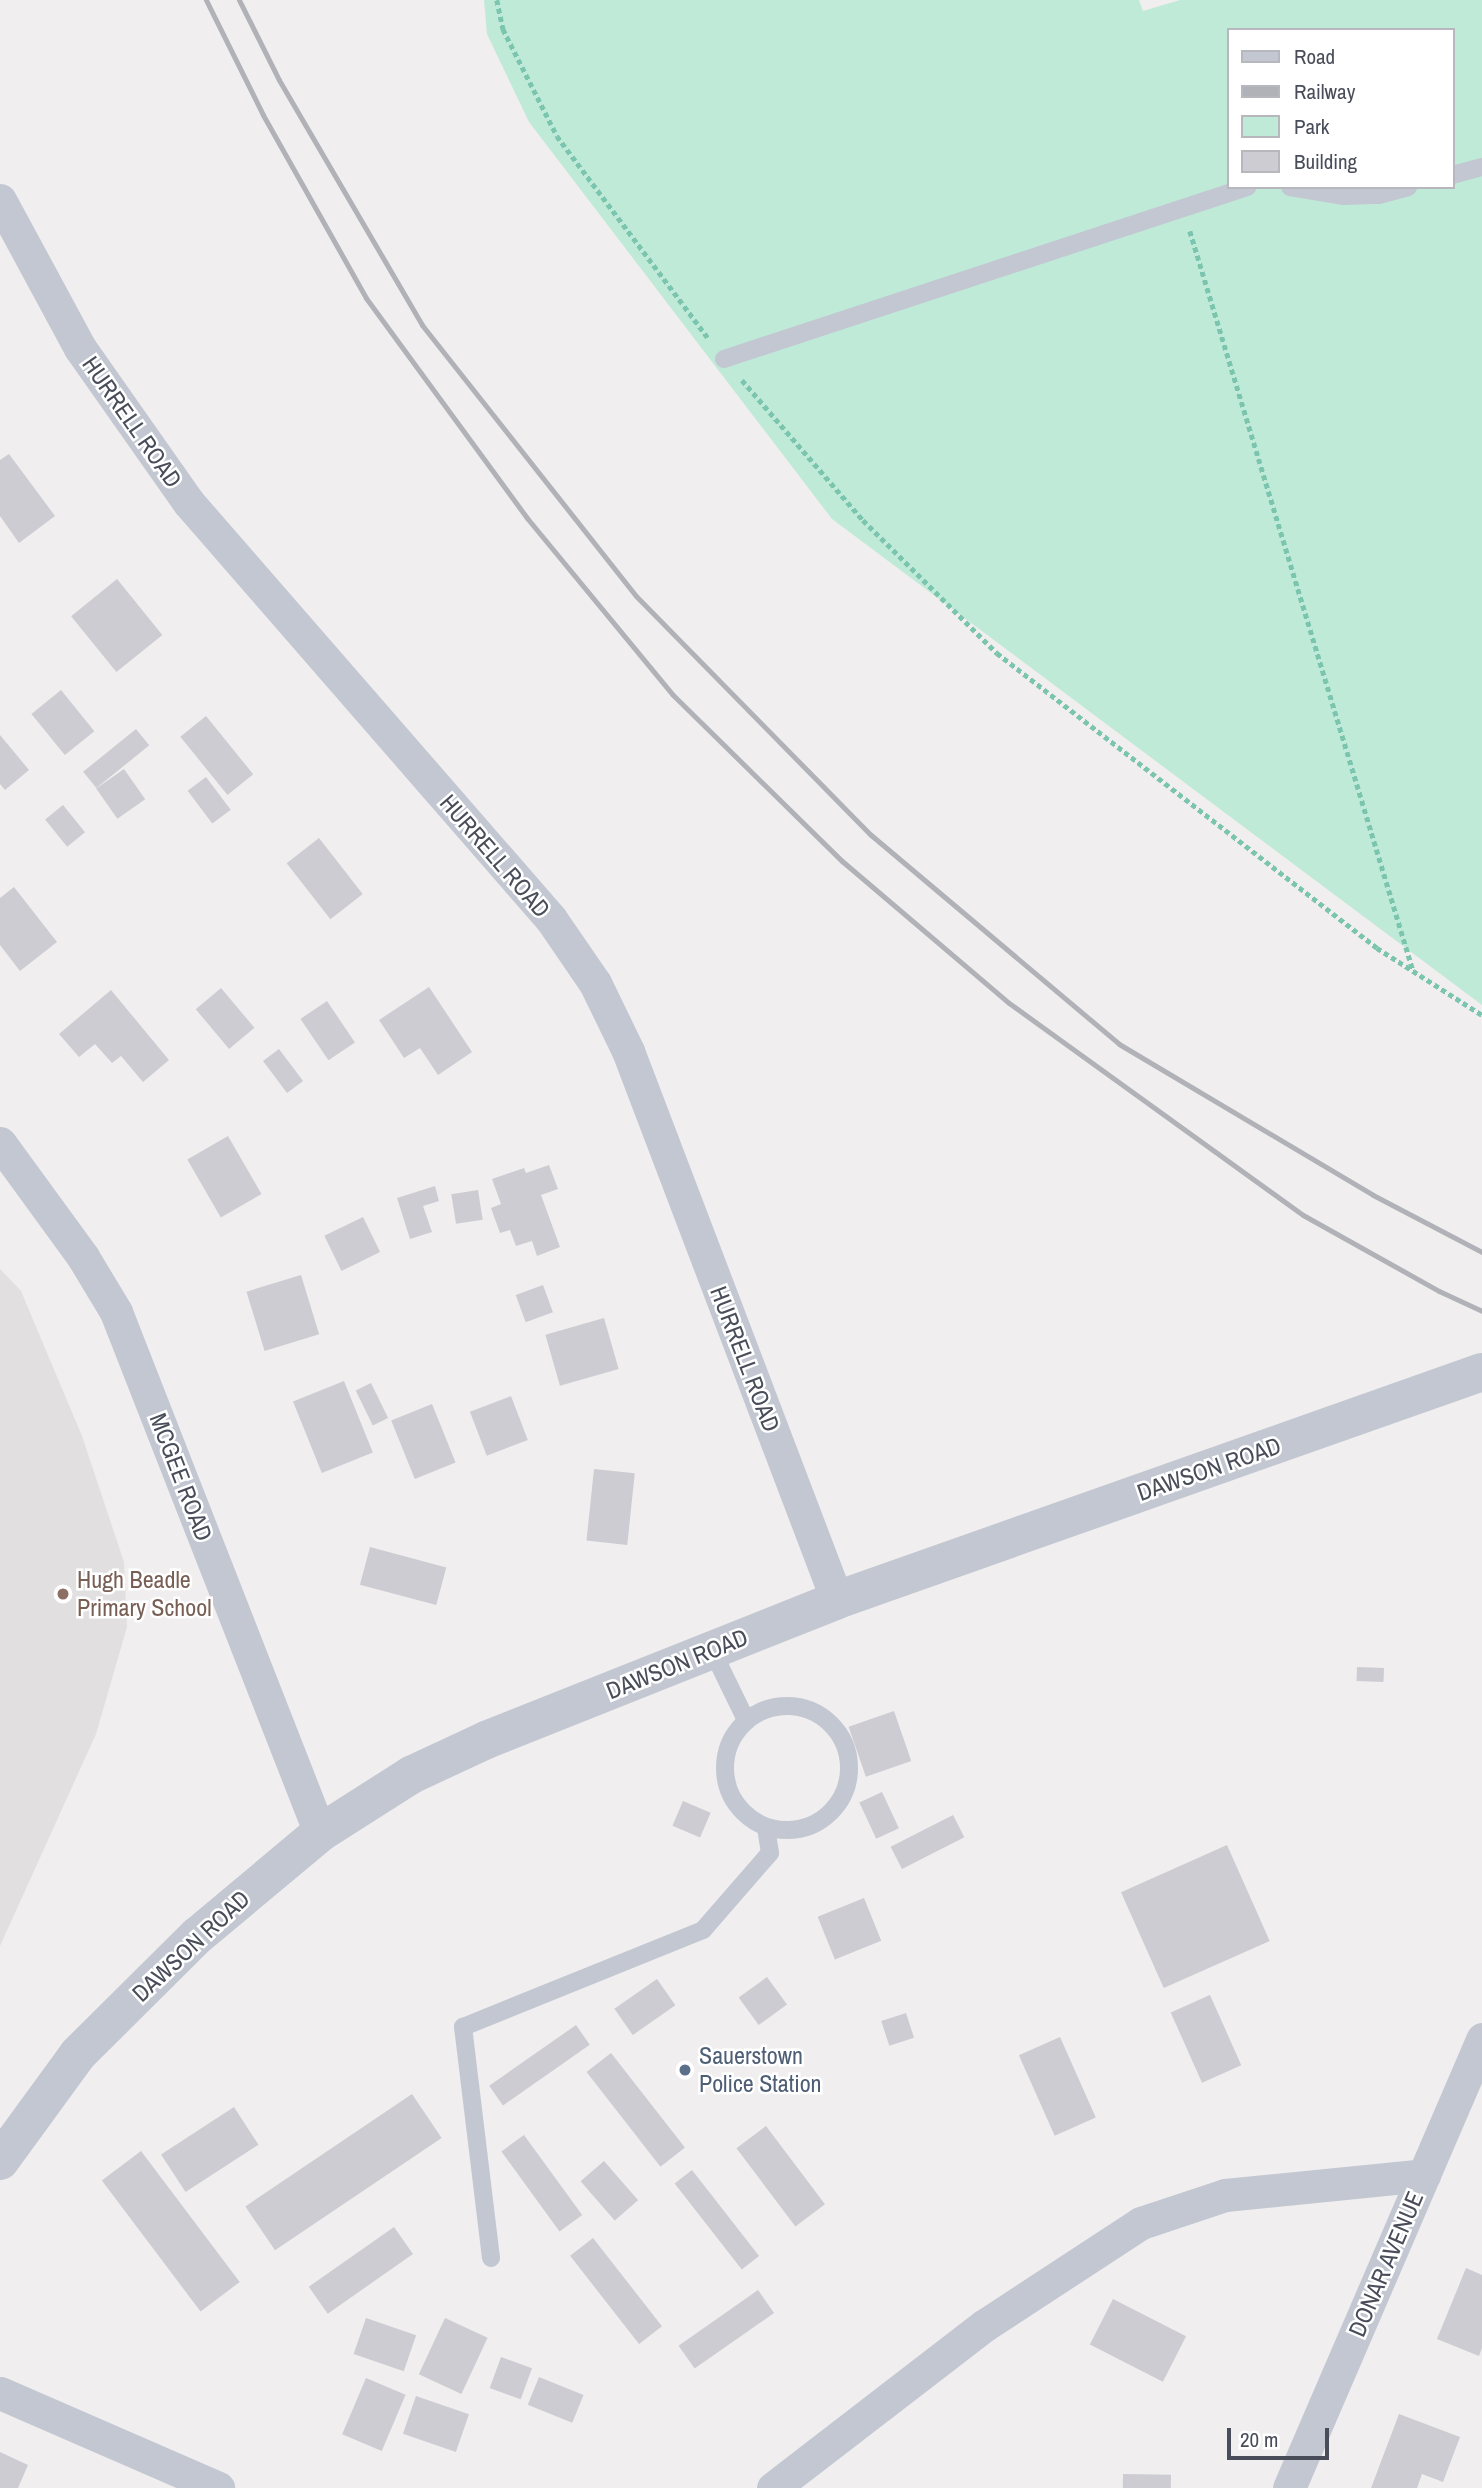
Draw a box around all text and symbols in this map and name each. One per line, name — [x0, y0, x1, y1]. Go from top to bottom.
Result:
legend — [1226, 28, 1454, 189]
text: Road — [1294, 42, 1335, 71]
text: Railway — [1294, 77, 1355, 106]
text: Park — [1294, 112, 1329, 141]
text: Building — [1294, 147, 1357, 176]
street label: HURRELL ROAD — [76, 351, 188, 493]
street label: HURRELL ROAD — [434, 788, 556, 924]
street label: HURRELL ROAD — [704, 1282, 786, 1436]
street label: MCGEE ROAD — [143, 1409, 219, 1545]
street label: DAWSON ROAD — [1133, 1431, 1285, 1507]
place label: Hugh Beadle Primary School — [77, 1566, 212, 1622]
marker: Hugh Beadle Primary School — [55, 1586, 71, 1602]
street label: DAWSON ROAD — [602, 1623, 752, 1705]
street label: DAWSON ROAD — [126, 1884, 256, 2008]
place label: Sauerstown Police Station — [699, 2042, 822, 2098]
marker: Sauerstown Police Station — [677, 2062, 693, 2078]
street label: DONAR AVENUE — [1342, 2187, 1430, 2341]
scale bar — [1230, 2414, 1332, 2458]
text: 20 m — [1240, 2425, 1278, 2454]

